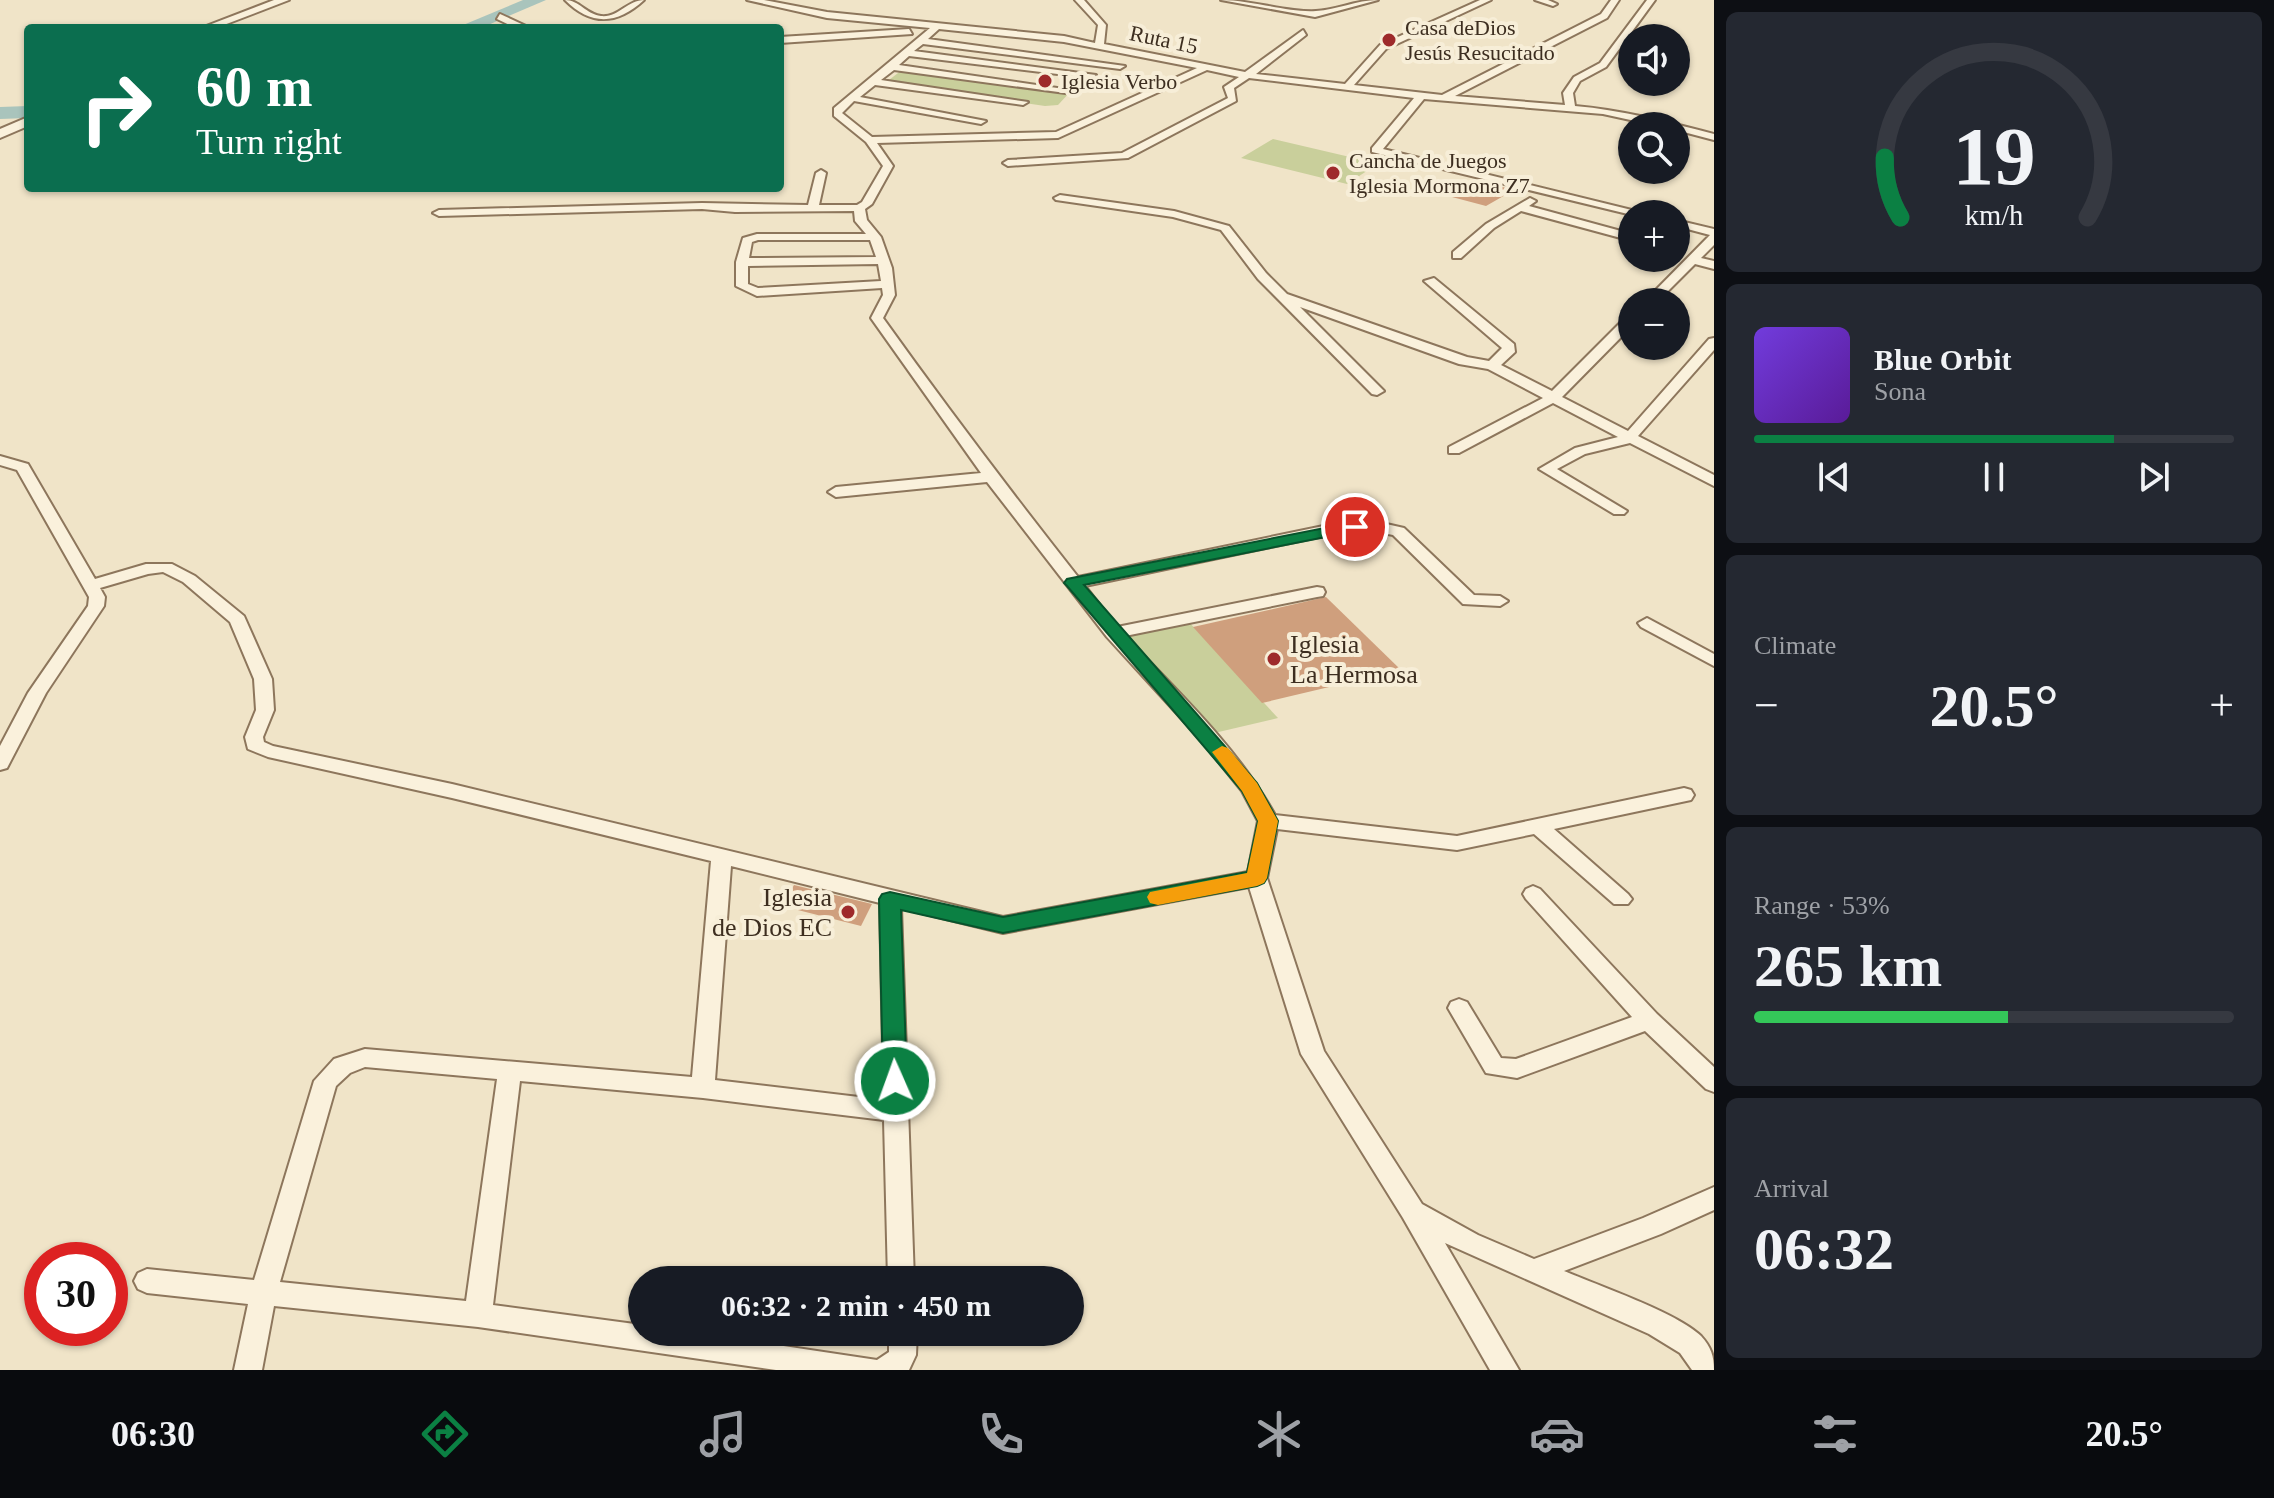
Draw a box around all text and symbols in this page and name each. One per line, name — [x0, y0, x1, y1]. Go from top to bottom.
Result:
place label: Casa deDios Jesús Resucitado — [1405, 15, 1555, 65]
street label: Ruta 15 — [1128, 20, 1200, 59]
map controls — [1618, 24, 1690, 360]
button: sound — [1618, 24, 1690, 96]
marker: Casa deDios Jesús Resucitado — [1380, 31, 1398, 49]
icon: right — [64, 56, 168, 160]
text: 60 m — [196, 56, 313, 118]
place label: Iglesia Verbo — [1061, 69, 1177, 94]
marker: Iglesia Verbo — [1036, 72, 1054, 90]
text: 19 — [1952, 109, 2036, 201]
button: search — [1618, 112, 1690, 184]
text: Turn right — [196, 122, 342, 162]
place label: Cancha de Juegos Iglesia Mormona Z7 — [1349, 148, 1530, 198]
marker: Cancha de Juegos Iglesia Mormona Z7 — [1324, 164, 1342, 182]
button: + — [1618, 200, 1690, 272]
text: km/h — [1965, 200, 2023, 231]
button: − — [1618, 288, 1690, 360]
text: Blue Orbit — [1874, 343, 2012, 376]
text: Sona — [1874, 377, 1926, 406]
icon: previous — [1812, 455, 1856, 499]
icon: pause — [1972, 455, 2016, 499]
icon: next — [2132, 455, 2176, 499]
pin — [1321, 493, 1389, 561]
icon: arrive — [1333, 505, 1377, 549]
place label: Iglesia La Hermosa — [1290, 630, 1418, 689]
text: Climate — [1754, 631, 1836, 660]
marker: Iglesia La Hermosa — [1265, 650, 1283, 668]
text: 20.5° — [1930, 673, 2059, 739]
text: − — [1754, 681, 1779, 730]
text: + — [2209, 681, 2234, 730]
place label: Iglesia de Dios EC — [712, 883, 832, 942]
text: Range · 53% — [1754, 891, 1890, 920]
marker: Iglesia de Dios EC — [839, 903, 857, 921]
text: 265 km — [1754, 933, 1942, 999]
position arrow — [853, 1039, 937, 1123]
text: Arrival — [1754, 1174, 1829, 1203]
text: 06:32 — [1754, 1216, 1894, 1282]
speed limit sign: 30 — [24, 1242, 128, 1346]
text: 06:32 · 2 min · 450 m — [721, 1289, 991, 1322]
icon: directions — [417, 1406, 473, 1462]
icon: music — [695, 1406, 751, 1462]
icon: phone — [973, 1406, 1029, 1462]
icon: climate — [1251, 1406, 1307, 1462]
icon: car — [1529, 1406, 1585, 1462]
icon: filters — [1807, 1406, 1863, 1462]
text: 06:30 — [111, 1414, 195, 1454]
text: 20.5° — [2085, 1414, 2163, 1454]

